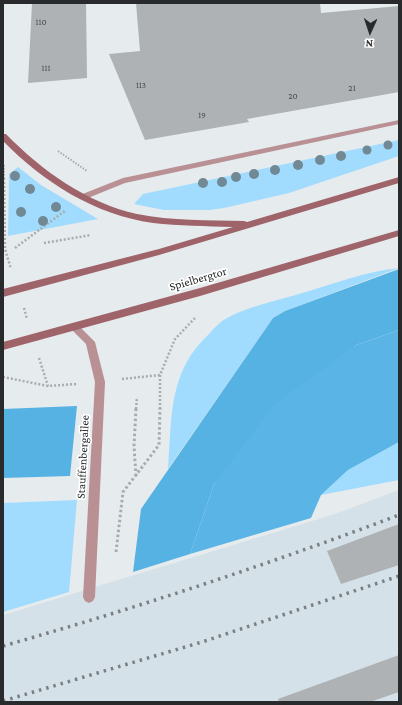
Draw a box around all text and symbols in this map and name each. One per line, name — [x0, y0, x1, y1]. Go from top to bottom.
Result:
north arrow — [350, 12, 390, 52]
house number: 110 — [35, 17, 47, 27]
text: N — [365, 38, 373, 50]
house number: 111 — [42, 63, 50, 73]
house number: 113 — [136, 80, 146, 90]
house number: 21 — [348, 83, 356, 93]
house number: 20 — [288, 91, 298, 101]
house number: 19 — [198, 110, 206, 120]
street label: Spielbergtor — [168, 264, 228, 294]
street label: Stauffenbergallee — [74, 415, 92, 499]

